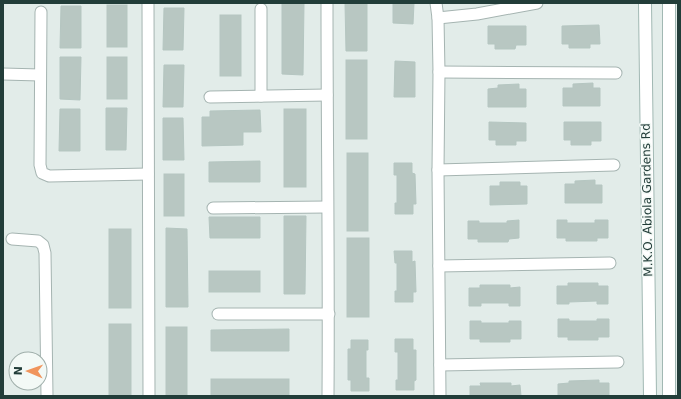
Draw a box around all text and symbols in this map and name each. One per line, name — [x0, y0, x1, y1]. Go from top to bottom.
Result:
street label: M.K.O. Abiola Gardens Rd — [639, 123, 655, 277]
north arrow — [8, 351, 48, 391]
text: N — [12, 366, 25, 376]

